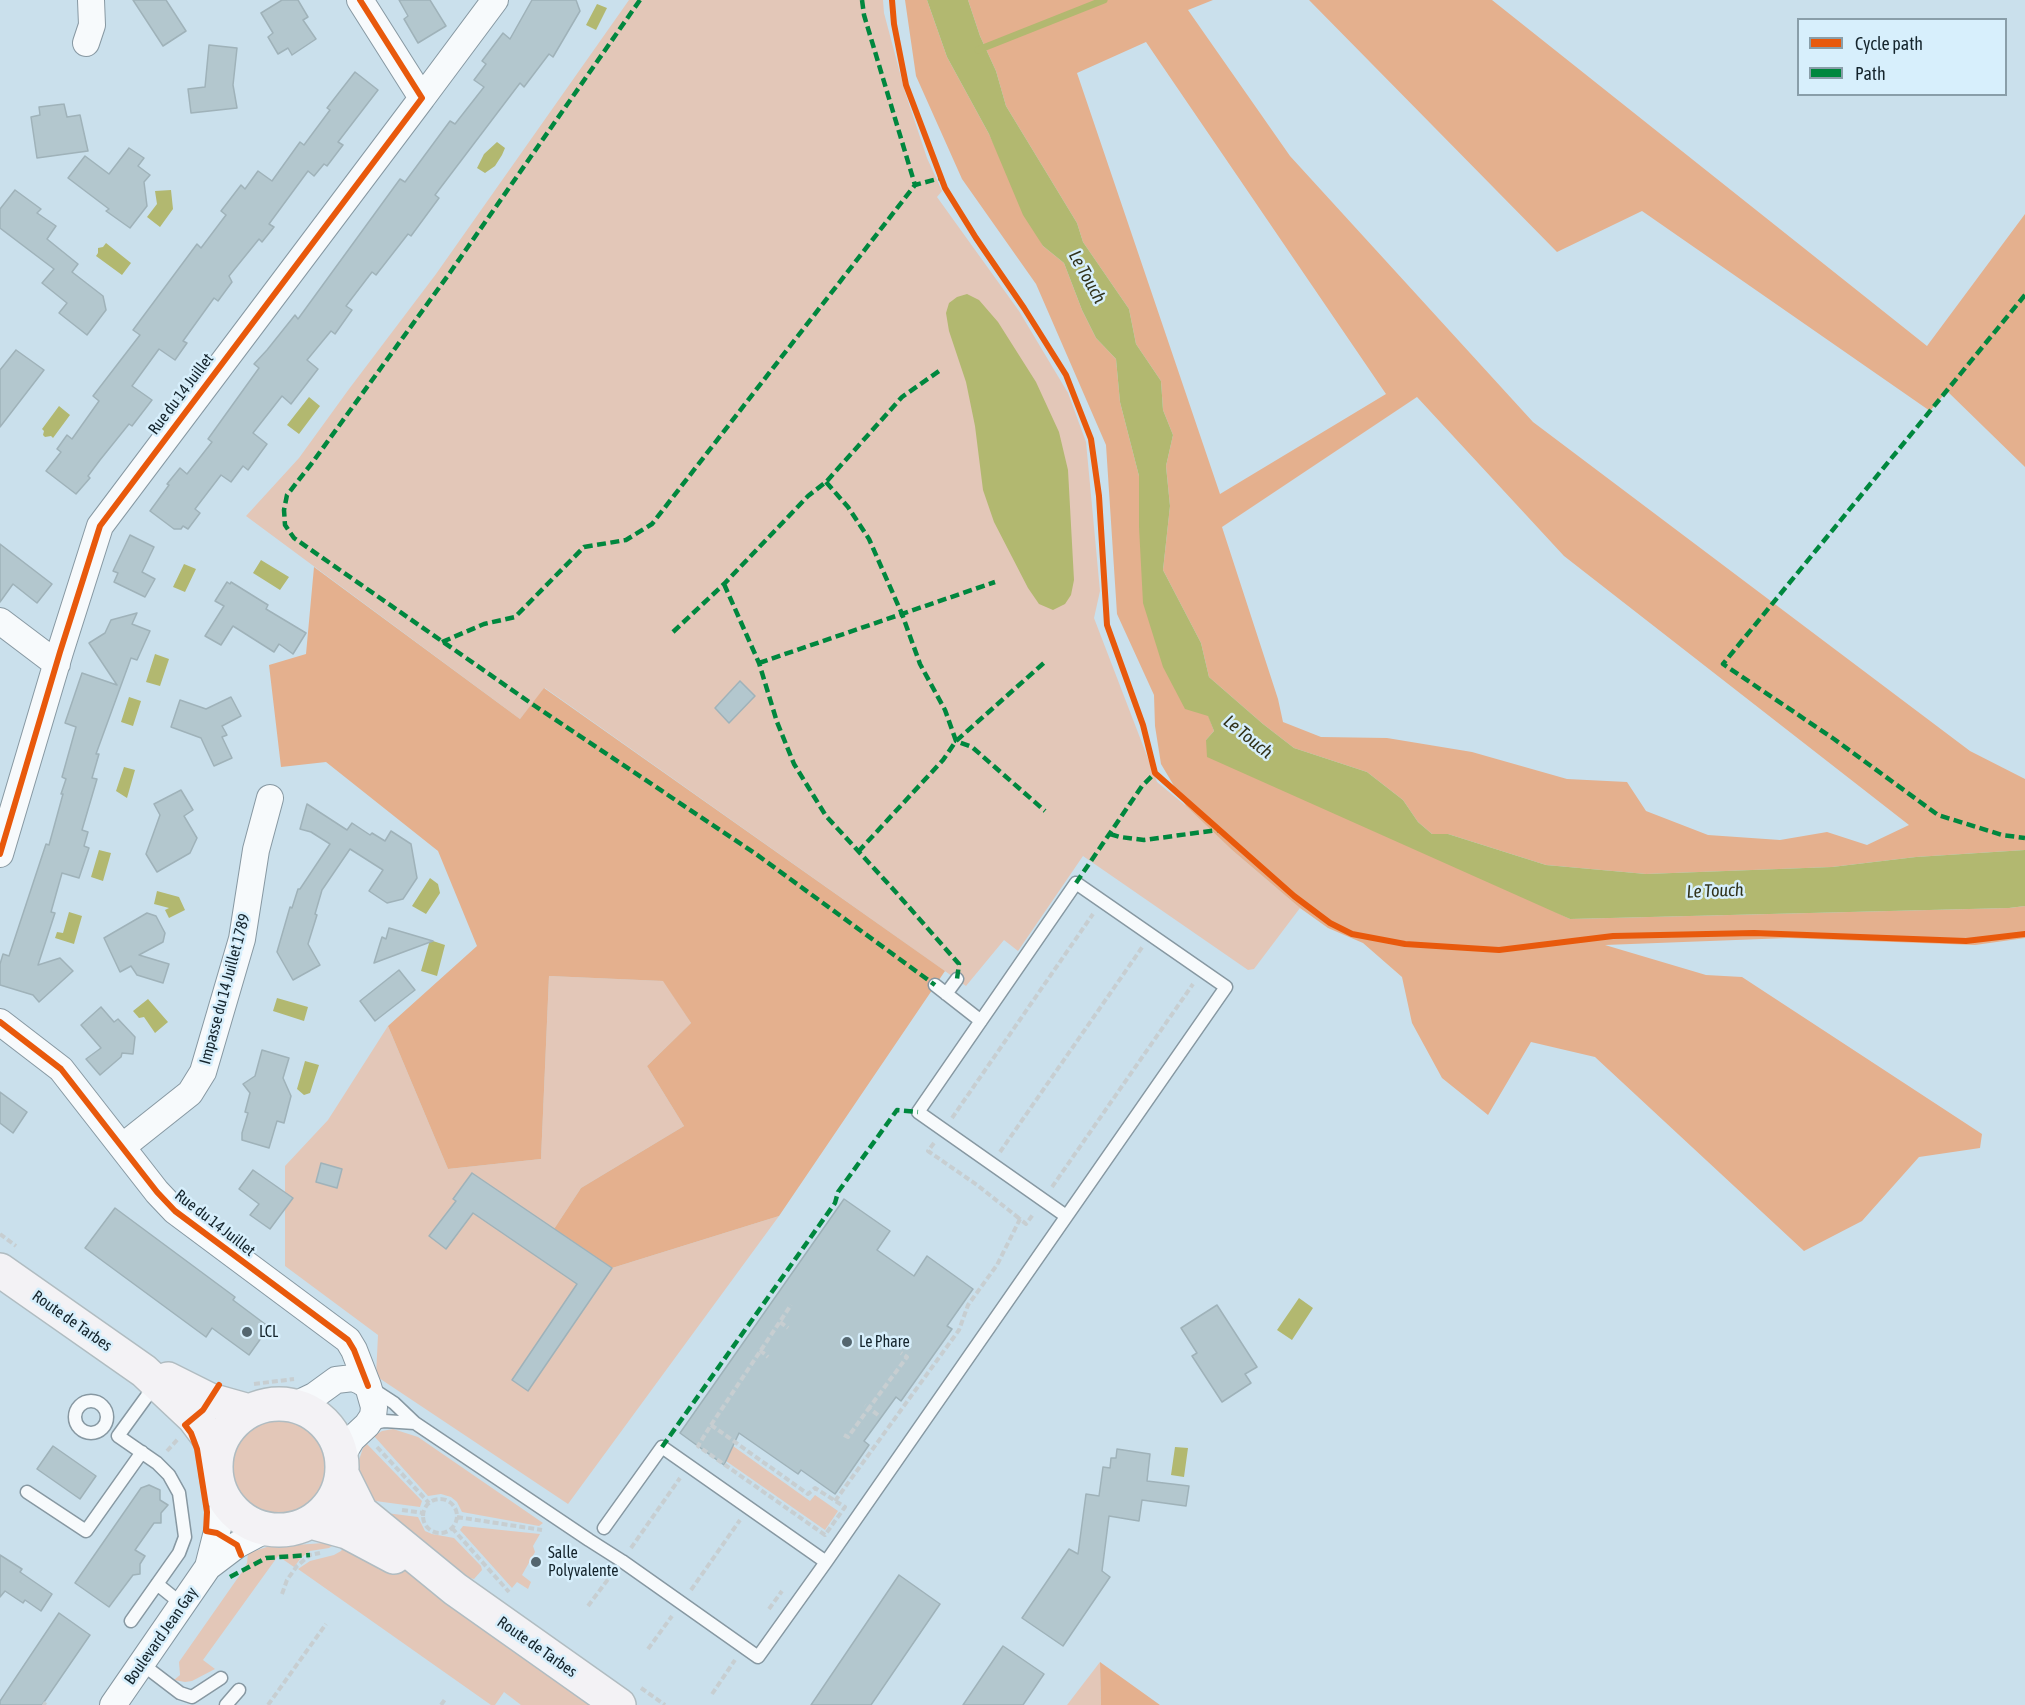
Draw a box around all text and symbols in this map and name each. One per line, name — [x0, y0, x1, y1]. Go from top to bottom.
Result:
legend — [1797, 18, 2007, 96]
text: Cycle path — [1855, 33, 1923, 54]
text: Path — [1855, 63, 1886, 84]
water label: Le Touch — [1064, 247, 1110, 307]
street label: Rue du 14 Juillet — [144, 350, 218, 438]
water label: Le Touch — [1219, 711, 1277, 763]
water label: Le Touch — [1686, 879, 1744, 903]
street label: Impasse du 14 Juillet 1789 — [196, 912, 254, 1066]
street label: Rue du 14 Juillet — [171, 1186, 259, 1260]
street label: Route de Tarbes — [29, 1287, 115, 1355]
place label: LCL — [259, 1322, 278, 1342]
marker: LCL — [240, 1325, 254, 1339]
place label: Le Phare — [859, 1332, 910, 1352]
marker: Le Phare — [840, 1335, 854, 1349]
place label: Salle Polyvalente — [548, 1543, 619, 1581]
marker: Salle Polyvalente — [529, 1555, 543, 1569]
street label: Boulevard Jean Gay — [120, 1584, 202, 1688]
street label: Route de Tarbes — [494, 1613, 580, 1681]

